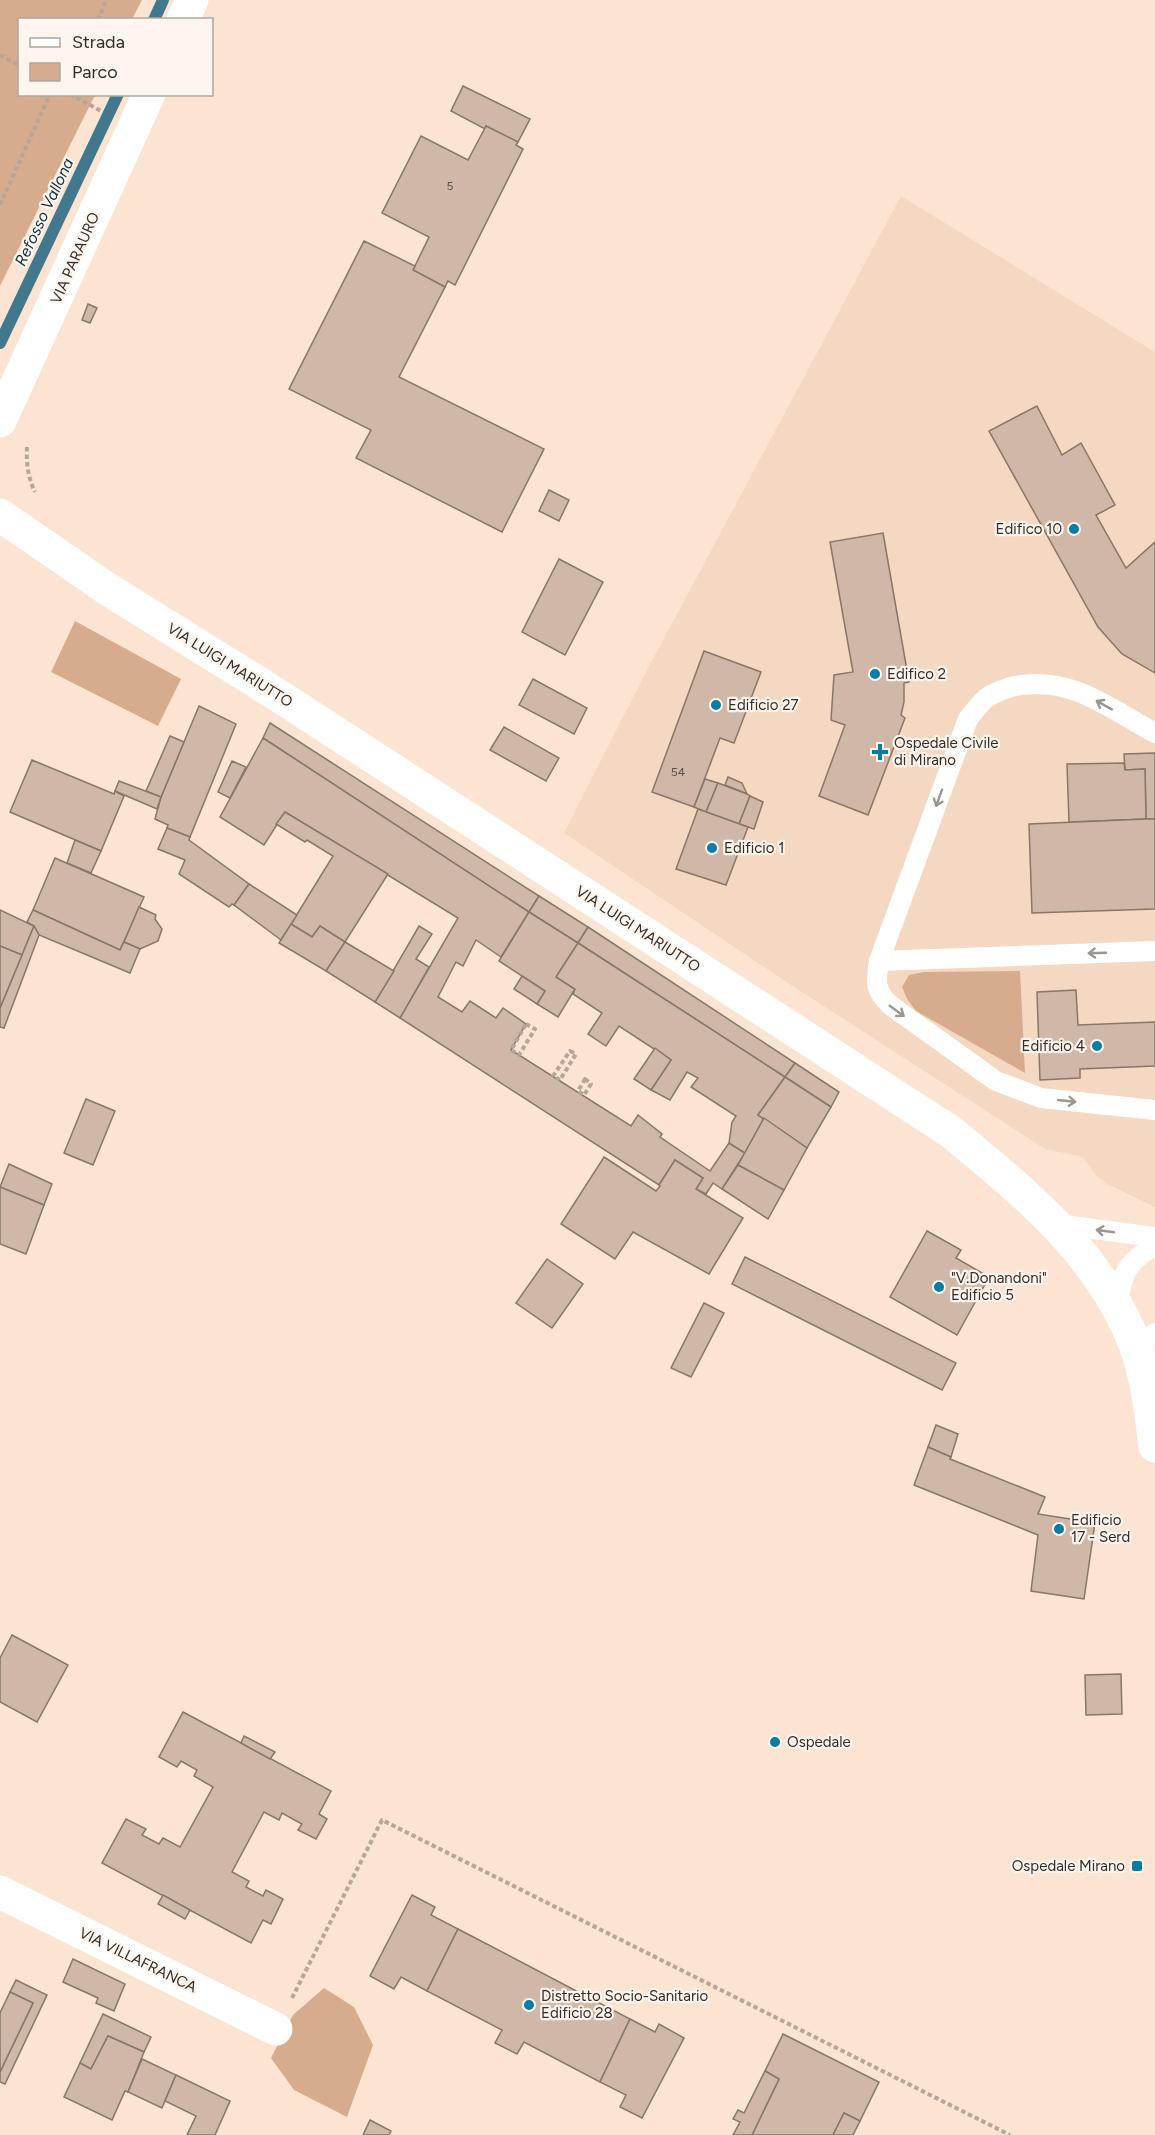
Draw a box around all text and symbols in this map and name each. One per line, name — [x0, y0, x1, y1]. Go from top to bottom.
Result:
legend — [18, 18, 213, 96]
text: Strada — [72, 31, 125, 53]
text: Parco — [72, 61, 118, 83]
water label: Refosso Vallona — [11, 155, 77, 269]
house number: 5 — [447, 179, 454, 193]
street label: VIA PARAURO — [47, 209, 103, 307]
place label: Edifico 10 — [996, 520, 1062, 538]
marker: Edifico 10 — [1067, 522, 1081, 536]
street label: VIA LUIGI MARIUTTO — [164, 619, 296, 711]
place label: Edifico 2 — [887, 665, 946, 683]
marker: Edifico 2 — [868, 667, 882, 681]
place label: Edificio 27 — [728, 696, 799, 714]
marker: Edificio 27 — [709, 698, 723, 712]
one-way arrow — [1096, 699, 1113, 711]
place label: Ospedale Civile di Mirano — [894, 734, 998, 769]
marker: Ospedale Civile di Mirano — [871, 743, 889, 761]
house number: 54 — [671, 765, 686, 779]
one-way arrow — [932, 788, 943, 807]
place label: Edificio 1 — [724, 839, 784, 857]
marker: Edificio 1 — [705, 841, 719, 855]
street label: VIA LUIGI MARIUTTO — [572, 882, 704, 976]
one-way arrow — [1087, 947, 1107, 958]
one-way arrow — [889, 1005, 905, 1017]
place label: Edificio 4 — [1022, 1037, 1085, 1055]
marker: Edificio 4 — [1090, 1039, 1104, 1053]
one-way arrow — [1056, 1096, 1076, 1107]
one-way arrow — [1096, 1225, 1116, 1236]
place label: "V.Donandoni" Edificio 5 — [951, 1269, 1047, 1304]
marker: "V.Donandoni" Edificio 5 — [932, 1280, 946, 1294]
place label: Edificio 17 - Serd — [1071, 1511, 1130, 1546]
marker: Edificio 17 - Serd — [1052, 1522, 1066, 1536]
place label: Ospedale — [787, 1733, 851, 1751]
marker: Ospedale — [768, 1735, 782, 1749]
place label: Ospedale Mirano — [1012, 1857, 1125, 1875]
marker: Ospedale Mirano — [1130, 1859, 1144, 1873]
street label: VIA VILLAFRANCA — [76, 1924, 200, 1996]
place label: Distretto Socio-Sanitario Edificio 28 — [541, 1987, 708, 2022]
marker: Distretto Socio-Sanitario Edificio 28 — [522, 1998, 536, 2012]

